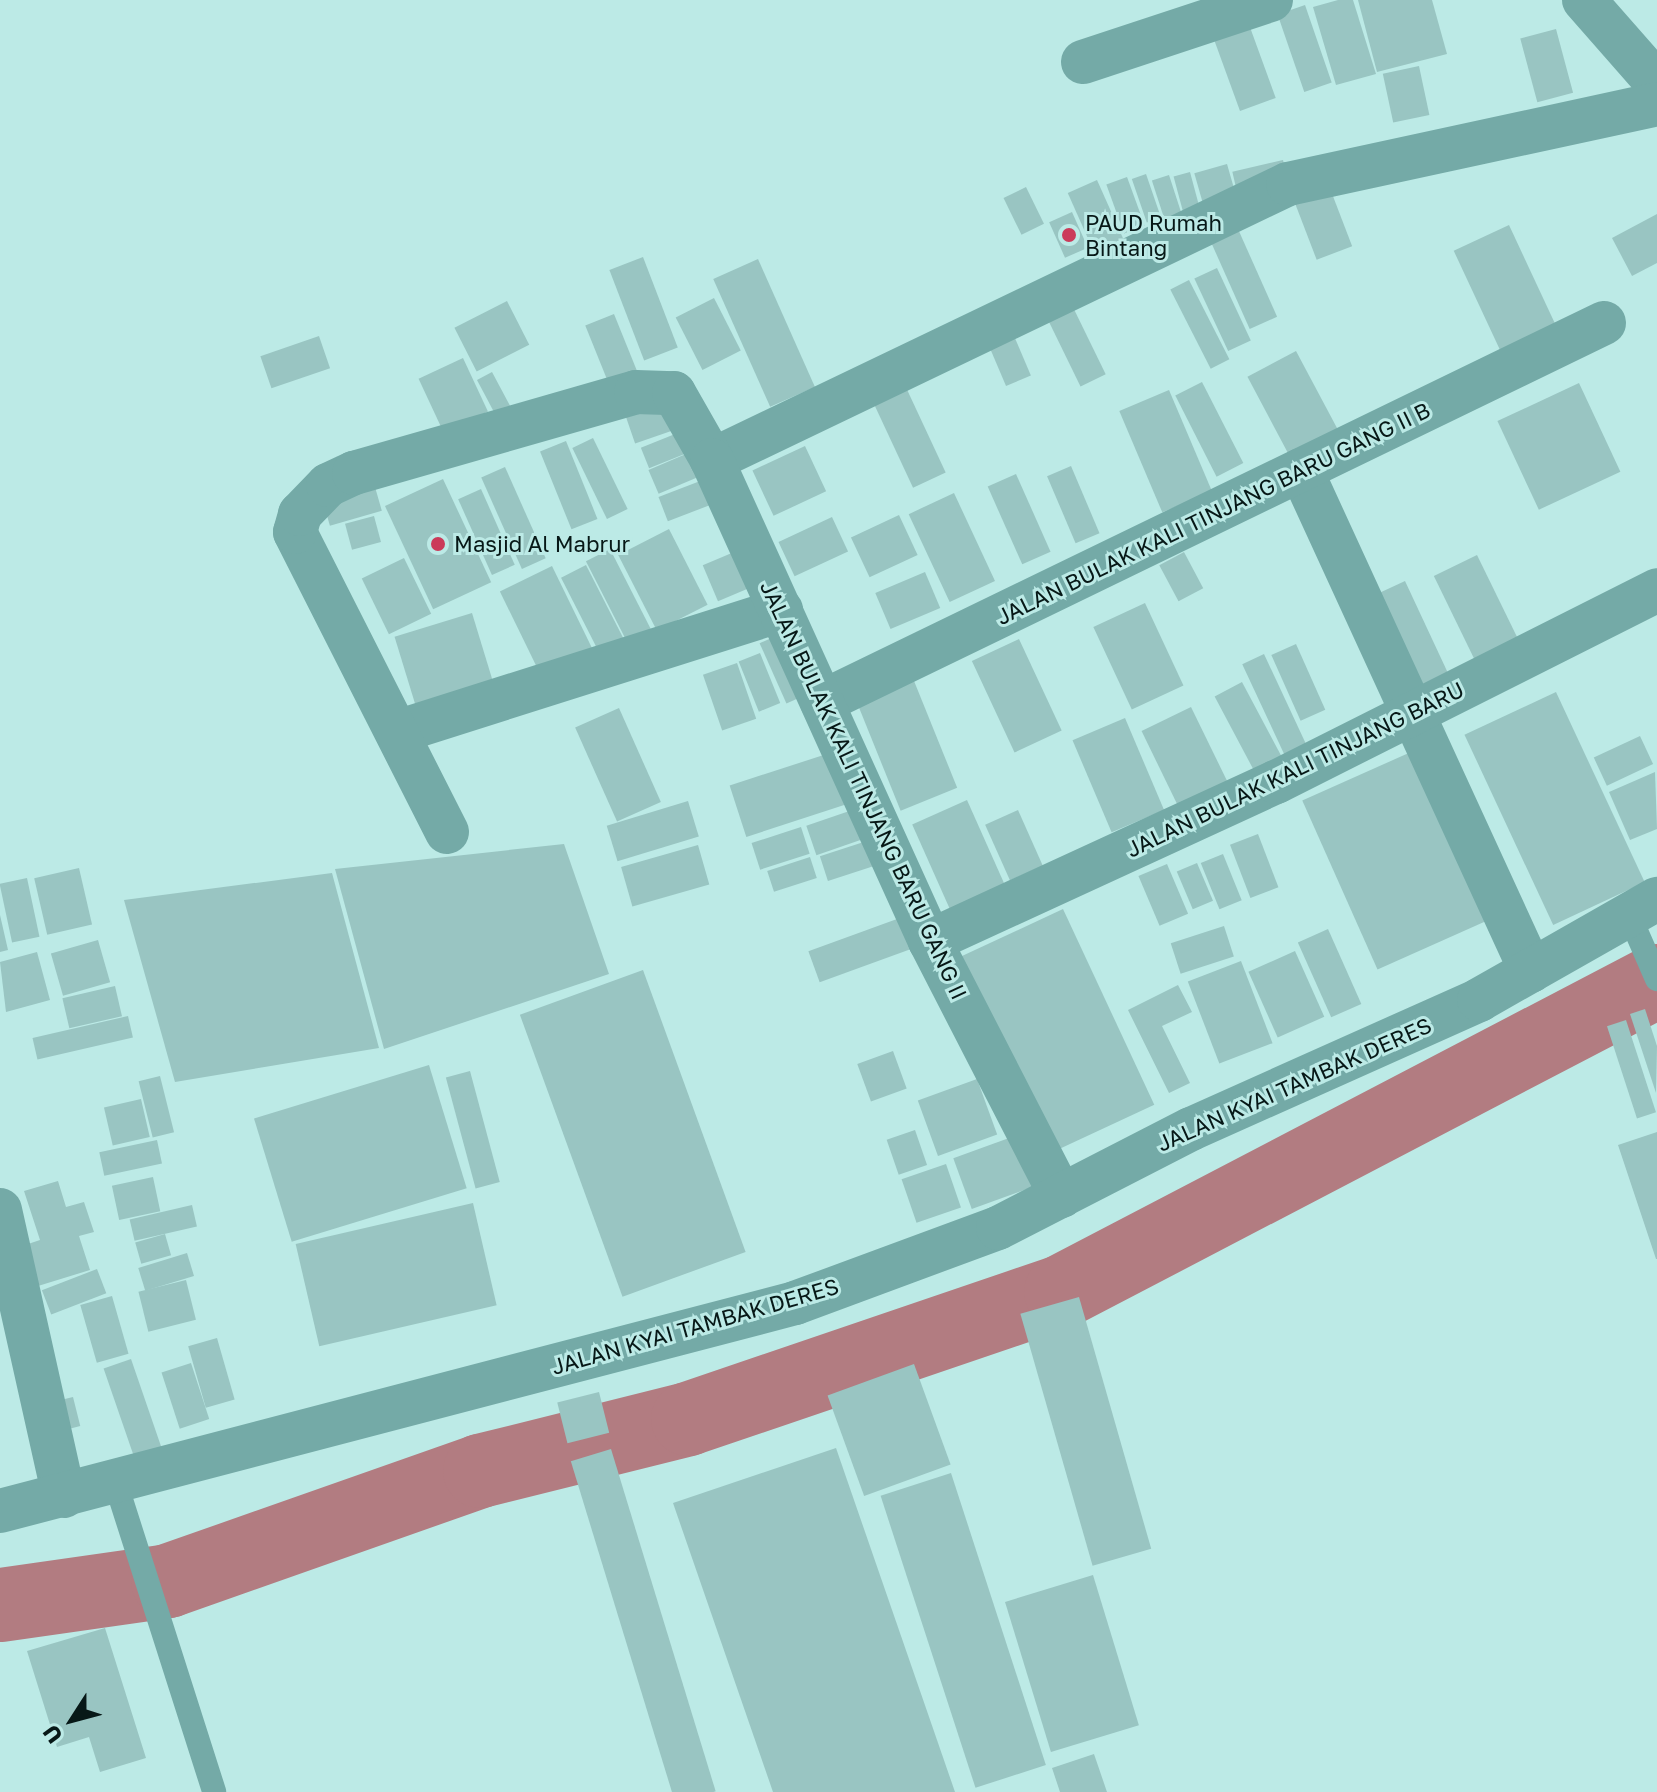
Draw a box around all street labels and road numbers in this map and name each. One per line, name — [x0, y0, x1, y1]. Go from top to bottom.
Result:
street label: JALAN BULAK KALI TINJANG BARU GANG II B — [992, 396, 1434, 630]
street label: JALAN BULAK KALI TINJANG BARU GANG II — [755, 576, 973, 1004]
street label: JALAN BULAK KALI TINJANG BARU — [1122, 676, 1468, 862]
street label: JALAN KYAI TAMBAK DERES — [1153, 1011, 1435, 1157]
street label: JALAN KYAI TAMBAK DERES — [548, 1272, 842, 1380]

